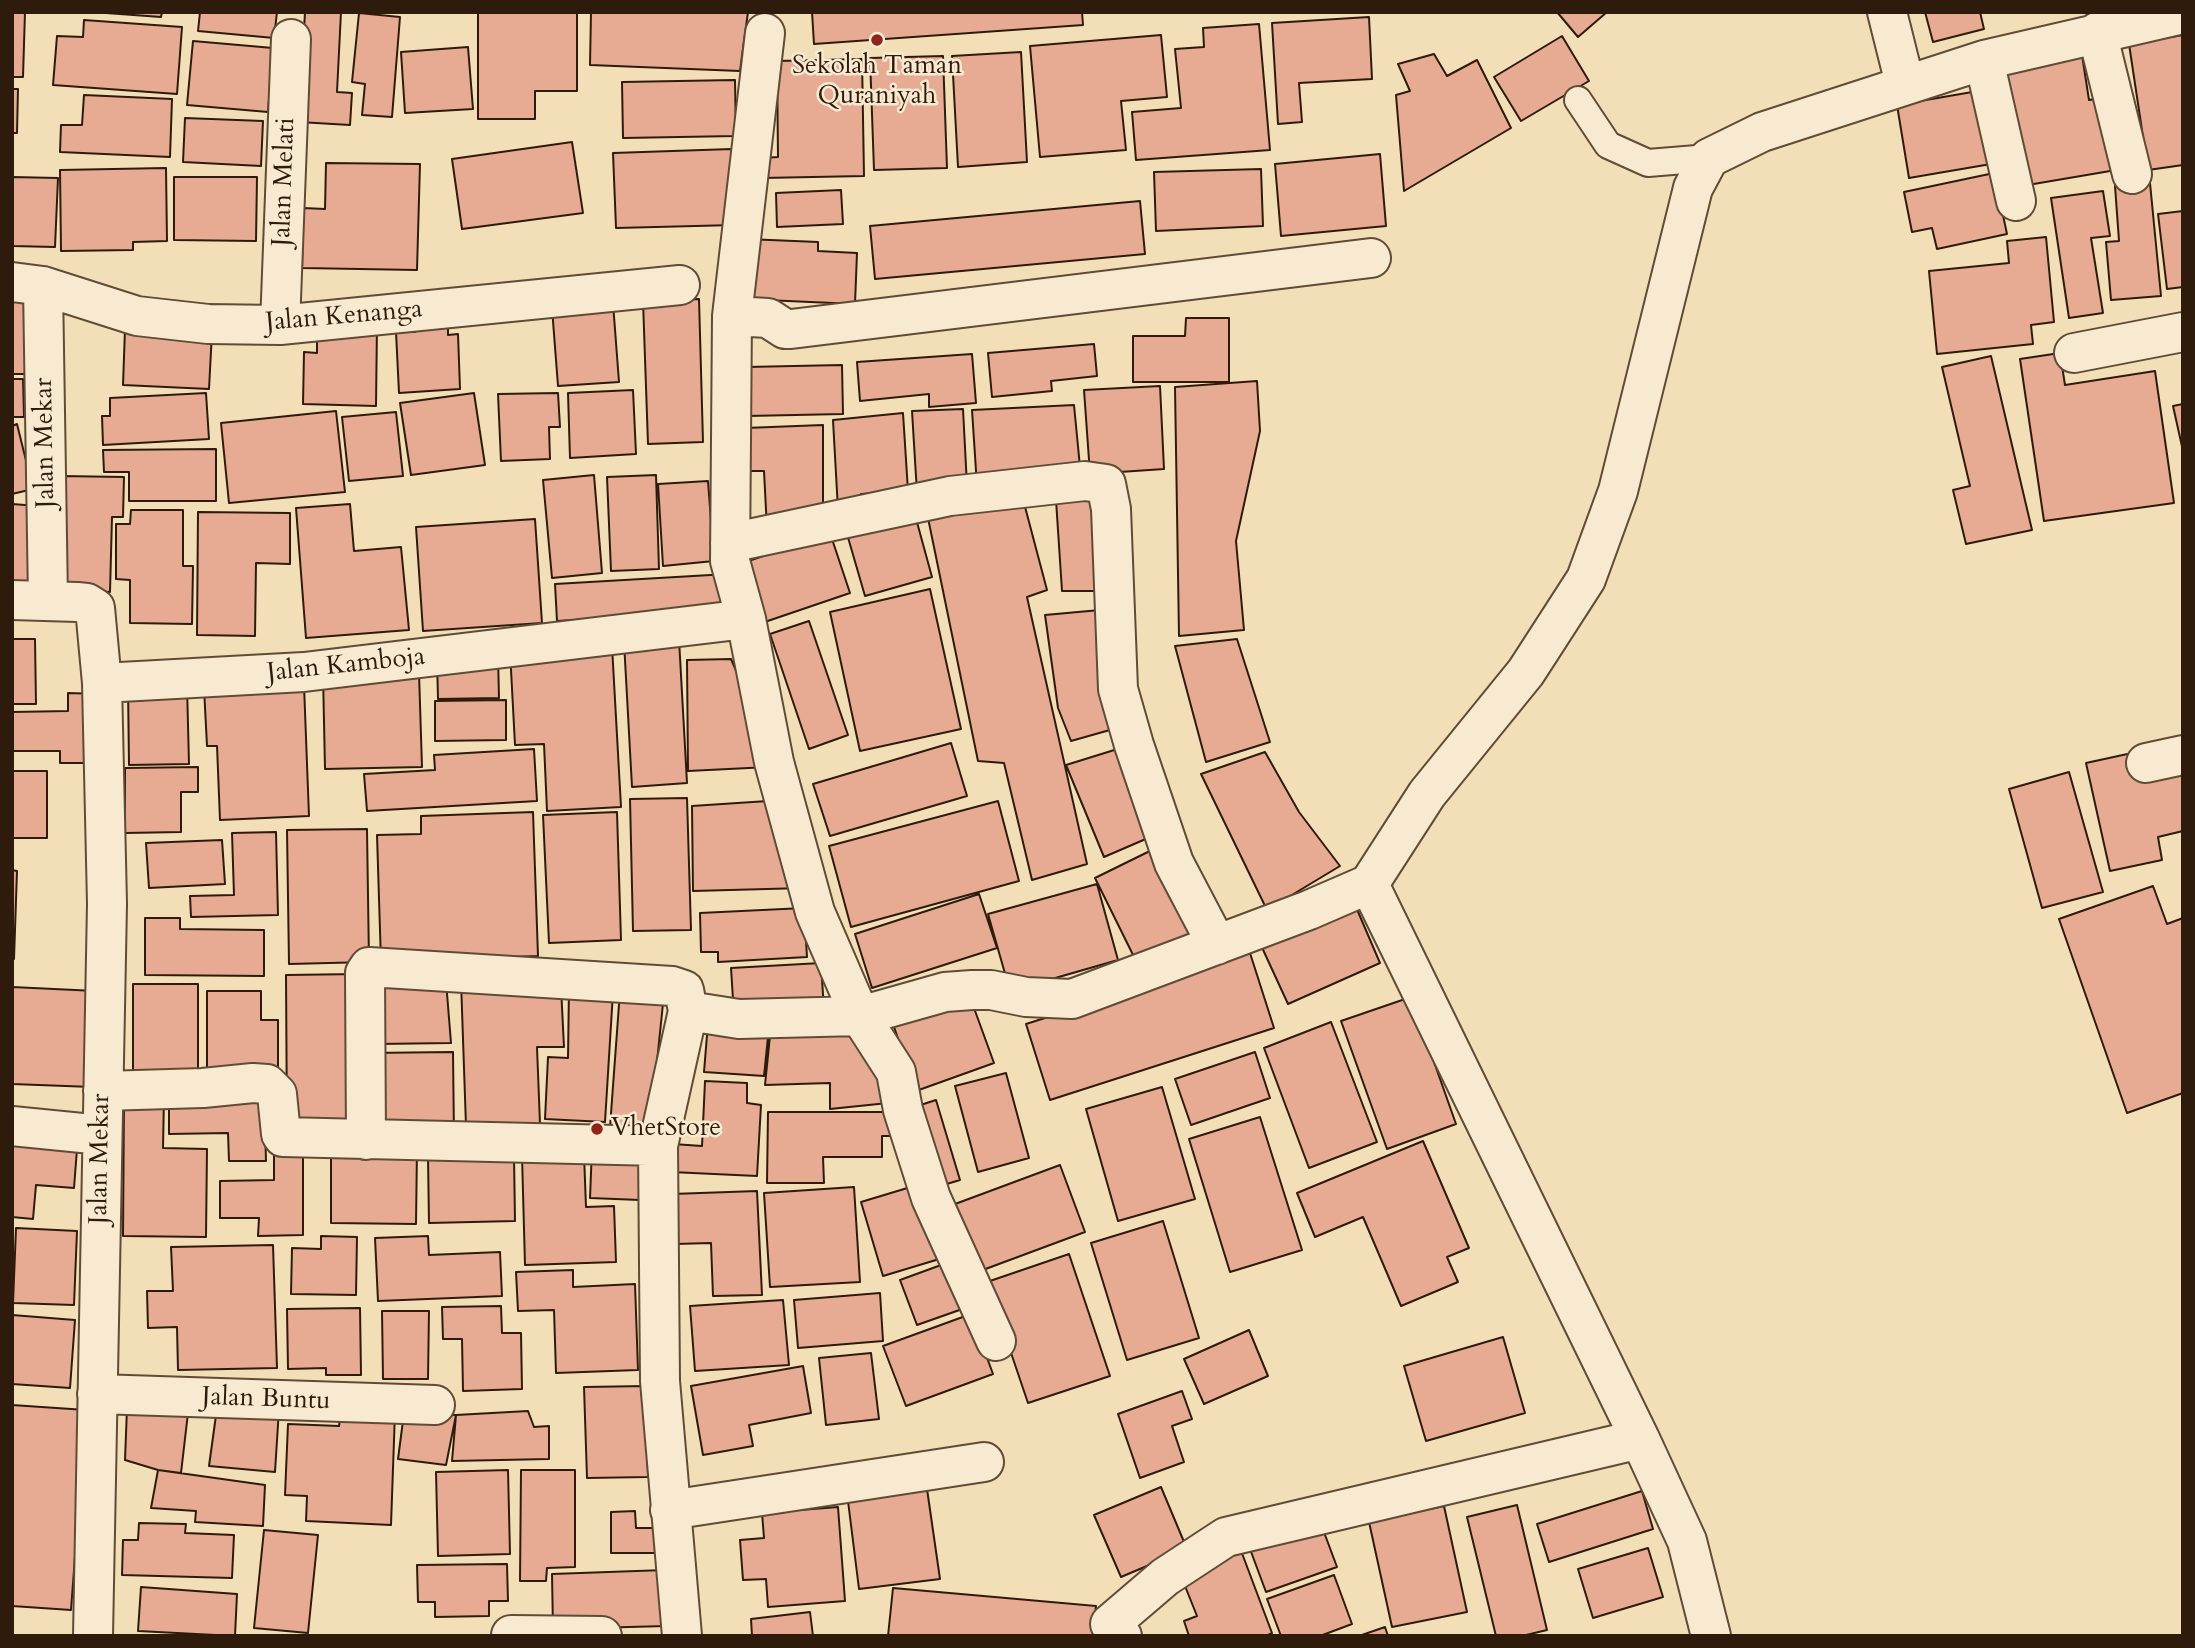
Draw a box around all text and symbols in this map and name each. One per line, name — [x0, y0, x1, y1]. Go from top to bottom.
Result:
marker: Sekolah Taman Quraniyah — [869, 32, 885, 48]
place label: Sekolah Taman Quraniyah — [792, 51, 962, 112]
street label: Jalan Melati — [267, 117, 303, 247]
street label: Jalan Kenanga — [264, 295, 424, 339]
street label: Jalan Mekar — [29, 377, 63, 509]
street label: Jalan Kamboja — [265, 642, 427, 690]
street label: Jalan Mekar — [84, 1093, 118, 1225]
place label: VhetStore — [611, 1113, 721, 1145]
marker: VhetStore — [589, 1121, 605, 1137]
street label: Jalan Buntu — [201, 1382, 331, 1418]

